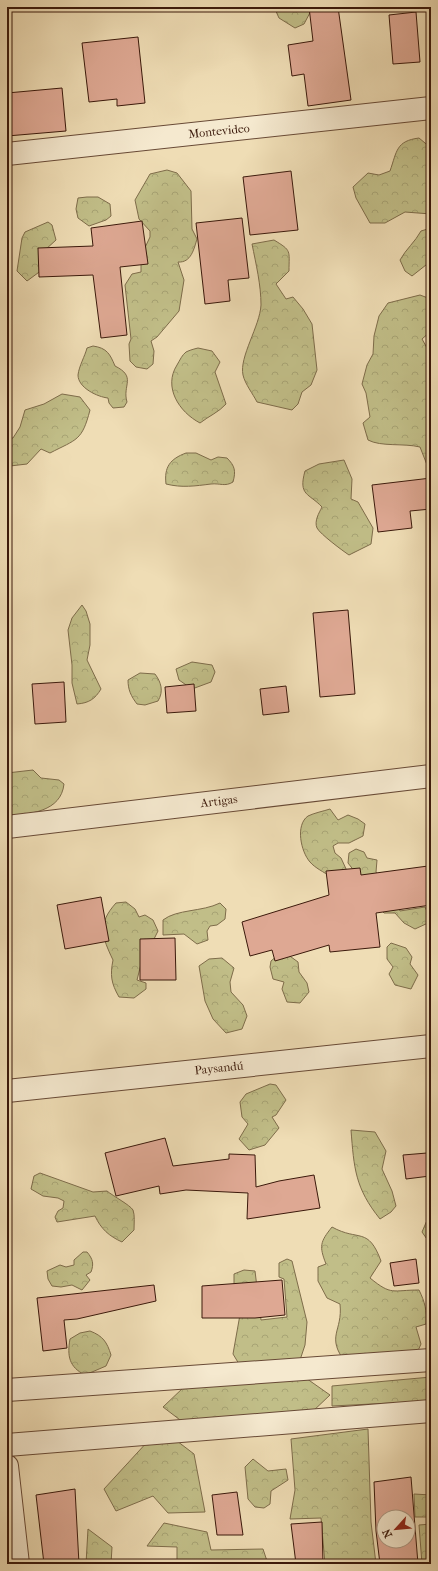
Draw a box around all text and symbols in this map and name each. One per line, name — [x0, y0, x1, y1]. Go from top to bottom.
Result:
street label: Montevideo — [188, 121, 250, 141]
street label: Artigas — [199, 792, 239, 810]
street label: Paysandú — [194, 1058, 244, 1078]
north arrow — [376, 1509, 416, 1549]
text: N — [380, 1526, 395, 1540]

